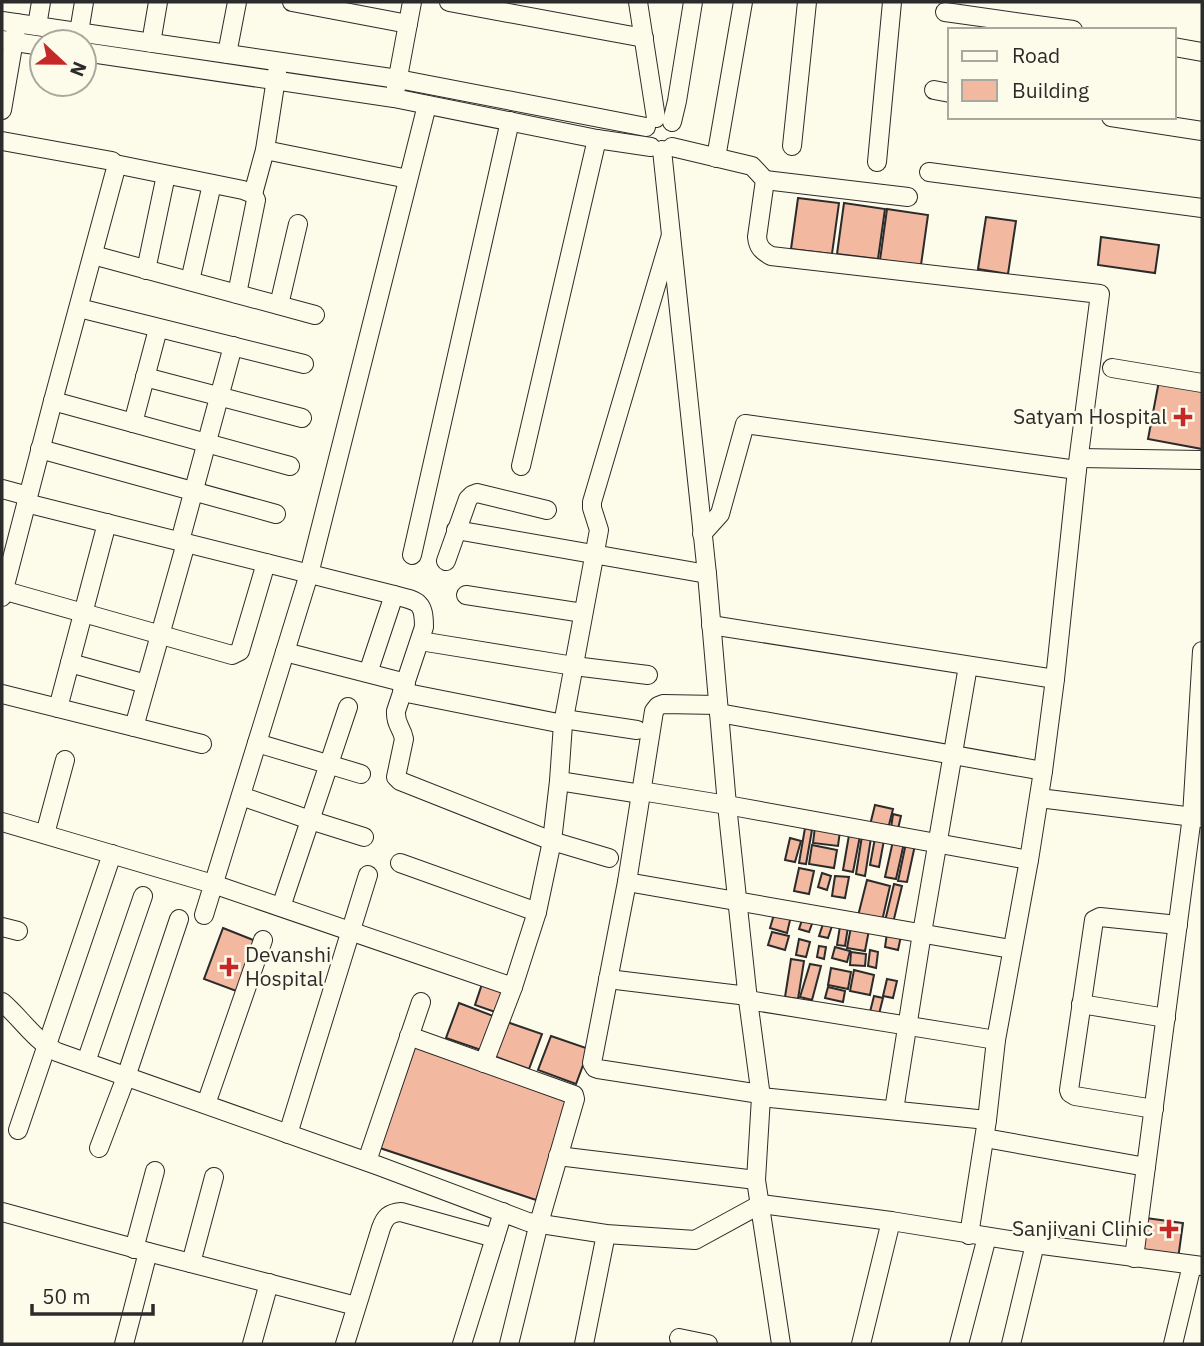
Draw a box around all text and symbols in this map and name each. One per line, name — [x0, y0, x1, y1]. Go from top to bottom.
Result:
north arrow — [28, 28, 98, 98]
legend — [948, 28, 1176, 119]
text: Road — [1012, 41, 1060, 69]
text: N — [65, 58, 92, 80]
text: Building — [1012, 76, 1089, 104]
place label: Satyam Hospital — [1013, 402, 1167, 430]
marker: Satyam Hospital — [1173, 407, 1193, 427]
place label: Devanshi Hospital — [245, 940, 331, 992]
marker: Devanshi Hospital — [219, 957, 239, 977]
place label: Sanjivani Clinic — [1012, 1214, 1153, 1242]
marker: Sanjivani Clinic — [1159, 1219, 1179, 1239]
scale bar — [32, 1272, 152, 1316]
text: 50 m — [42, 1282, 91, 1310]

